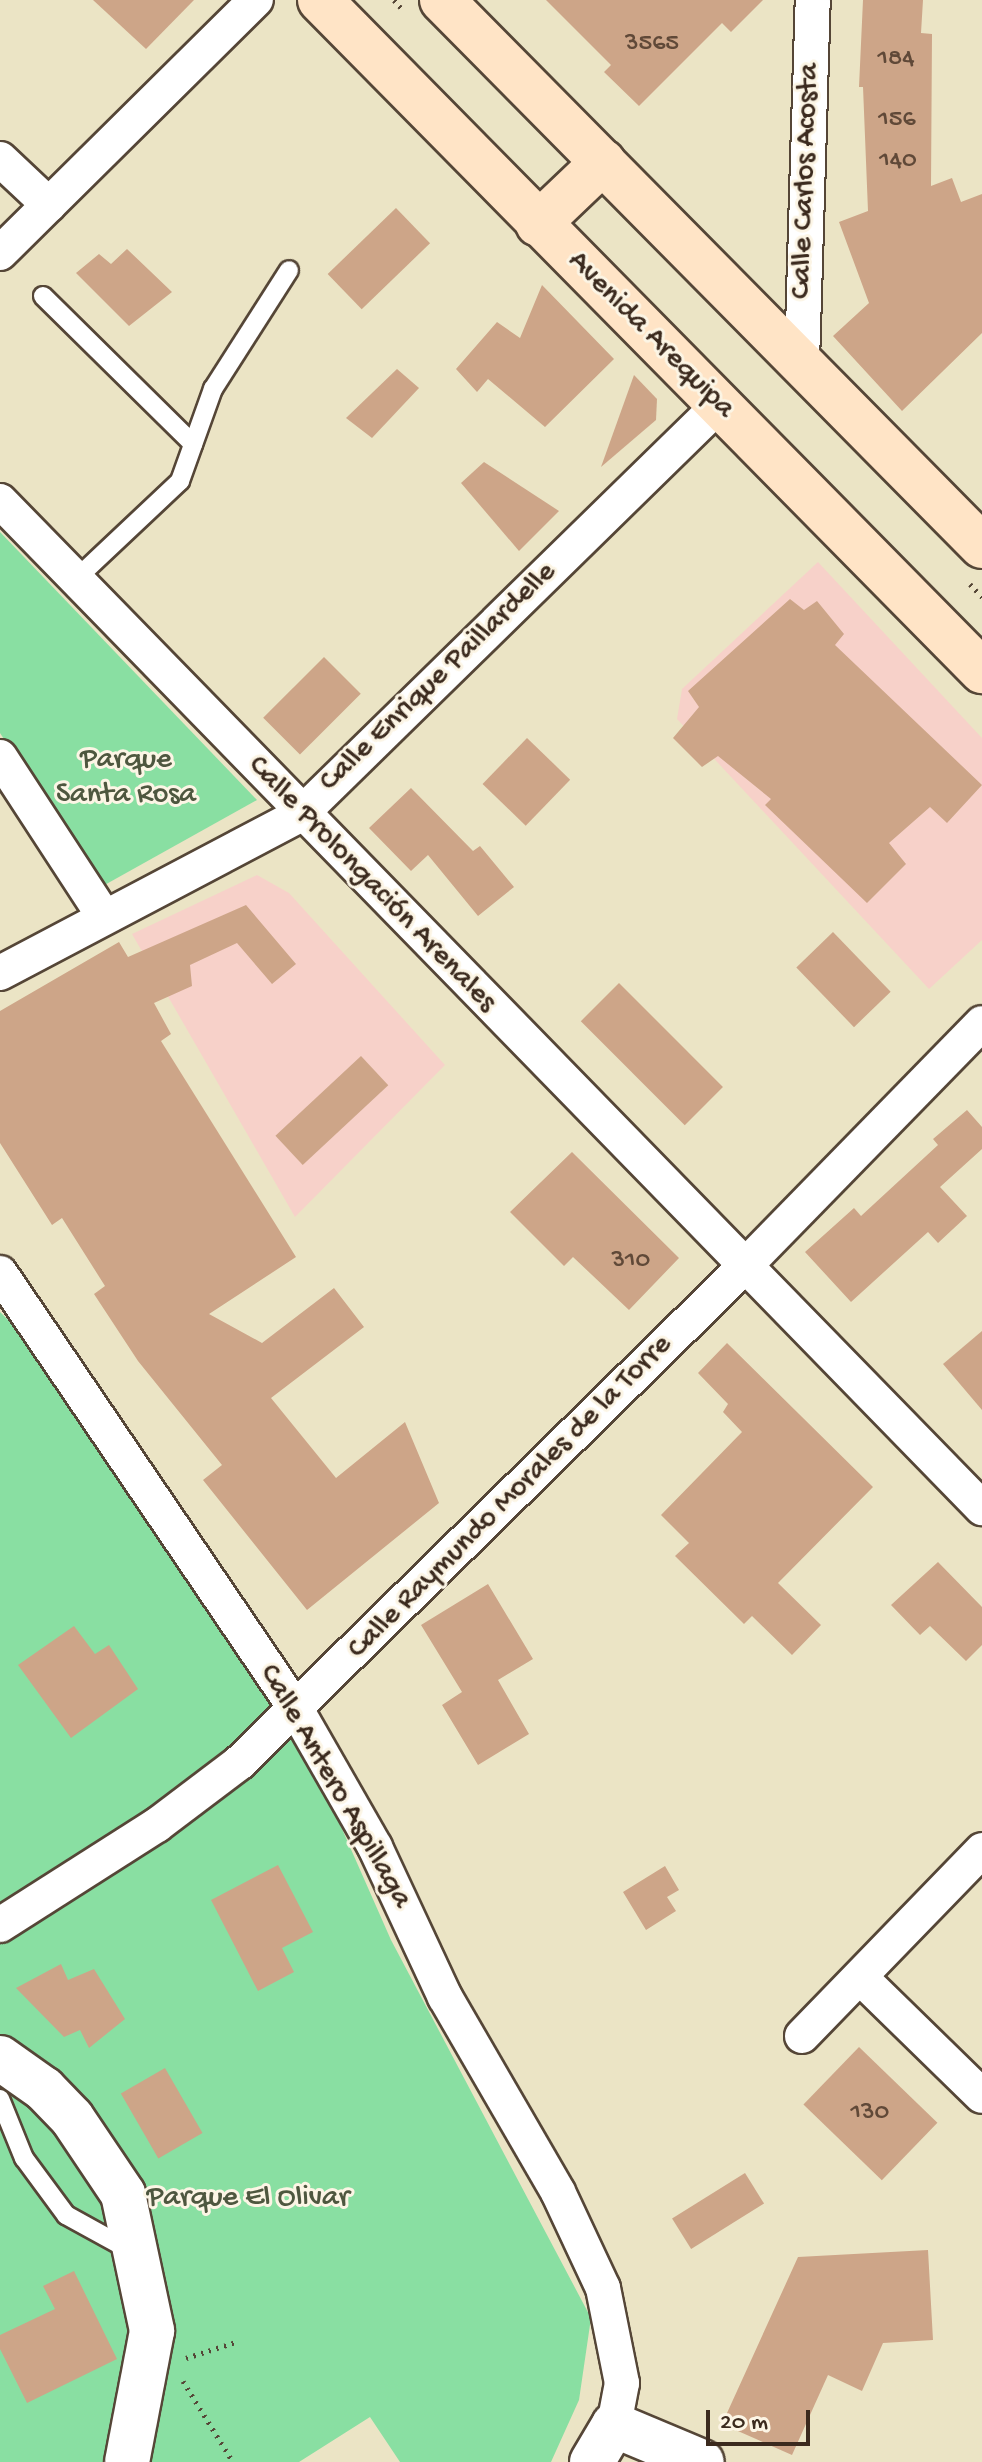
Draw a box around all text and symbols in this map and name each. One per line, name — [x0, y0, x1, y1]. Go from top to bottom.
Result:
house number: 3565 — [625, 29, 679, 61]
house number: 184 — [877, 44, 915, 76]
street label: Calle Carlos Acosta — [785, 62, 829, 300]
house number: 156 — [878, 105, 916, 137]
house number: 140 — [879, 146, 917, 178]
street label: Avenida Arequipa — [559, 245, 741, 427]
street label: Calle Enrique Paillardelle — [313, 556, 565, 800]
park label: Parque Santa Rosa — [56, 743, 196, 814]
street label: Calle Prolongación Arenales — [239, 749, 503, 1021]
house number: 310 — [612, 1246, 650, 1278]
street label: Calle Raymundo Morales de la Torre — [341, 1328, 681, 1668]
street label: Calle Antero Aspillaga — [250, 1659, 418, 1915]
house number: 130 — [851, 2098, 889, 2130]
park label: Parque El Olivar — [147, 2181, 349, 2217]
scale bar — [710, 2394, 814, 2444]
text: 20 m — [720, 2409, 768, 2438]

